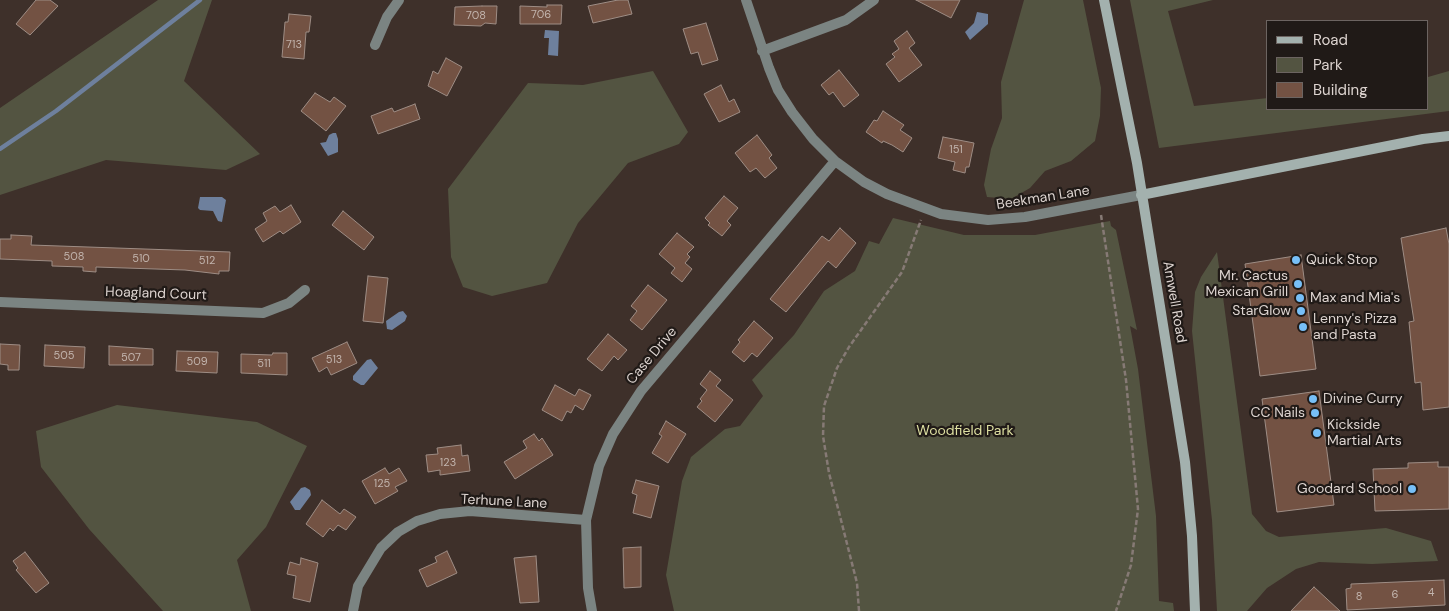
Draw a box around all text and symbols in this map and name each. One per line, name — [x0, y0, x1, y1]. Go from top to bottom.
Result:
house number: 706 — [531, 8, 551, 22]
house number: 708 — [466, 9, 486, 23]
legend — [1266, 20, 1429, 110]
text: Road — [1313, 30, 1348, 50]
house number: 713 — [286, 38, 302, 52]
text: Park — [1313, 55, 1343, 75]
text: Building — [1313, 80, 1368, 100]
house number: 151 — [949, 143, 963, 157]
street label: Beekman Lane — [995, 182, 1091, 214]
house number: 508 — [64, 250, 84, 264]
house number: 510 — [132, 252, 150, 266]
place label: Quick Stop — [1306, 252, 1377, 268]
house number: 512 — [199, 254, 215, 268]
marker: Quick Stop — [1290, 254, 1302, 266]
street label: Amwell Road — [1159, 260, 1189, 344]
place label: Mr. Cactus Mexican Grill — [1206, 268, 1288, 300]
marker: Mr. Cactus Mexican Grill — [1292, 278, 1304, 290]
street label: Hoagland Court — [105, 284, 207, 304]
place label: Max and Mia's — [1310, 290, 1400, 306]
marker: Max and Mia's — [1294, 292, 1306, 304]
place label: StarGlow — [1232, 303, 1291, 319]
marker: StarGlow — [1295, 305, 1307, 317]
place label: Lenny's Pizza and Pasta — [1313, 311, 1397, 344]
marker: Lenny's Pizza and Pasta — [1297, 321, 1309, 333]
street label: Case Drive — [623, 324, 681, 388]
house number: 505 — [54, 349, 74, 363]
house number: 507 — [121, 351, 141, 365]
house number: 513 — [326, 353, 342, 367]
house number: 509 — [186, 355, 208, 369]
house number: 511 — [257, 357, 271, 371]
place label: Divine Curry — [1323, 391, 1403, 407]
marker: Divine Curry — [1307, 393, 1319, 405]
place label: CC Nails — [1250, 405, 1305, 421]
marker: CC Nails — [1309, 407, 1321, 419]
place label: Kickside Martial Arts — [1327, 417, 1402, 450]
park label: Woodfield Park — [916, 423, 1014, 439]
marker: Kickside Martial Arts — [1311, 427, 1323, 439]
house number: 123 — [440, 456, 456, 470]
house number: 125 — [374, 477, 390, 491]
place label: Goodard School — [1297, 481, 1402, 497]
marker: Goodard School — [1406, 483, 1418, 495]
street label: Terhune Lane — [460, 491, 548, 513]
house number: 4 — [1428, 586, 1434, 600]
house number: 6 — [1392, 588, 1398, 602]
house number: 8 — [1356, 590, 1362, 604]

